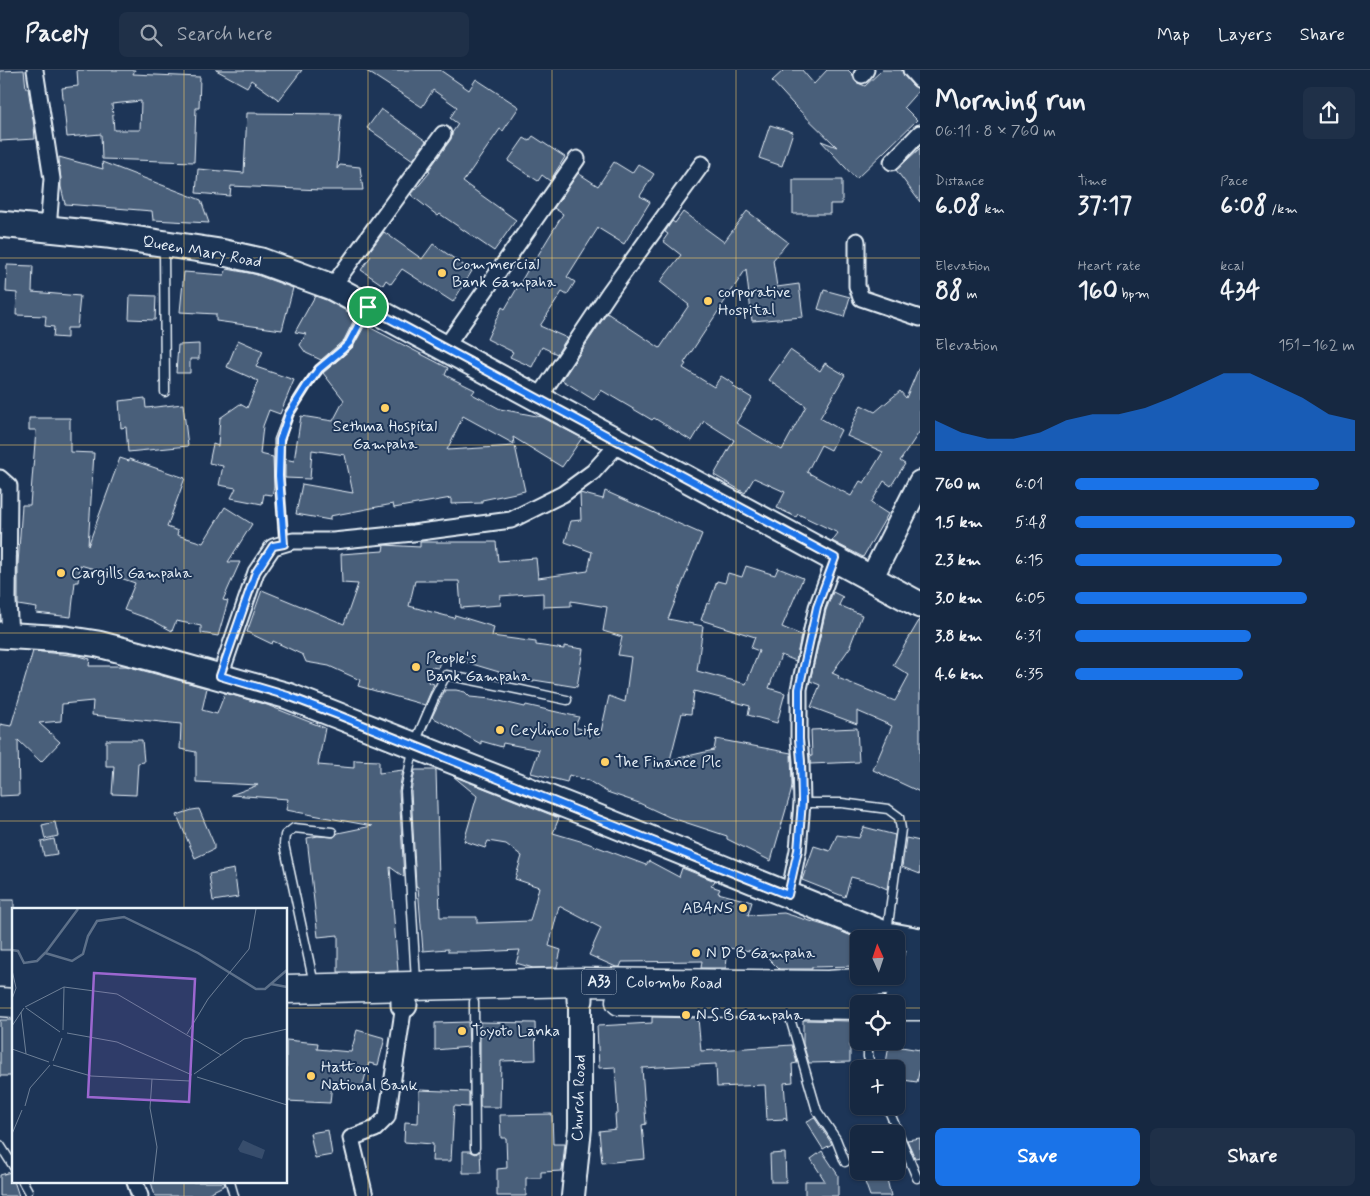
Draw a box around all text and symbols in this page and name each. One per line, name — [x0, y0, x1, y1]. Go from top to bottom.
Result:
search box — [119, 12, 469, 57]
text: Pacely — [25, 19, 89, 50]
icon: search — [137, 21, 165, 49]
text: Search here — [177, 22, 273, 47]
text: Map — [1157, 23, 1190, 47]
text: Layers — [1218, 23, 1272, 47]
text: Share — [1300, 23, 1345, 47]
text: Morning run — [935, 83, 1086, 120]
button: share — [1303, 87, 1355, 139]
text: 06:11 · 8 × 760 m — [935, 121, 1056, 142]
text: Distance — [935, 172, 984, 190]
text: Time — [1078, 172, 1107, 190]
text: Pace — [1220, 172, 1248, 190]
text: 6.08 — [935, 190, 981, 223]
text: 37:17 — [1078, 190, 1132, 223]
text: 6:08 — [1220, 190, 1267, 223]
text: km — [981, 200, 1005, 218]
text: /km — [1267, 200, 1298, 218]
street label: Queen Mary Road — [141, 231, 263, 273]
place label: Commercial Bank Gampaha — [452, 254, 556, 293]
text: Elevation — [935, 257, 990, 275]
text: Heart rate — [1078, 257, 1141, 275]
text: kcal — [1220, 257, 1244, 275]
marker: Commercial Bank Gampaha — [436, 267, 448, 279]
text: 88 — [935, 275, 963, 308]
text: 160 — [1078, 275, 1118, 308]
text: 434 — [1220, 275, 1260, 308]
place label: corporative Hospital — [718, 282, 791, 321]
text: m — [963, 285, 978, 303]
text: bpm — [1118, 285, 1150, 303]
pin — [347, 286, 389, 328]
icon: arrive — [354, 293, 382, 321]
marker: corporative Hospital — [702, 295, 714, 307]
text: Elevation — [935, 335, 998, 356]
text: 151–162 m — [1278, 335, 1355, 356]
marker: Sethma Hospital Gampaha — [379, 402, 391, 414]
place label: Sethma Hospital Gampaha — [333, 416, 437, 455]
text: 760 m — [935, 474, 980, 495]
text: 6:01 — [1015, 474, 1043, 495]
text: 1.5 km — [935, 512, 983, 533]
text: 5:48 — [1015, 512, 1047, 533]
text: 2.3 km — [935, 550, 981, 571]
text: 6:15 — [1015, 550, 1043, 571]
place label: Cargills Gampaha — [71, 563, 192, 585]
marker: Cargills Gampaha — [55, 567, 67, 579]
text: 3.0 km — [935, 588, 982, 609]
text: 6:05 — [1015, 588, 1045, 609]
text: 3.8 km — [935, 626, 982, 647]
text: 6:31 — [1015, 626, 1042, 647]
place label: People's Bank Gampaha — [426, 648, 530, 687]
marker: People's Bank Gampaha — [410, 661, 422, 673]
text: 4.6 km — [935, 664, 984, 685]
text: 6:35 — [1015, 664, 1043, 685]
place label: Ceylinco Life — [510, 720, 601, 741]
marker: Ceylinco Life — [494, 724, 506, 736]
place label: The Finance Plc — [615, 752, 721, 773]
marker: The Finance Plc — [599, 756, 611, 768]
place label: ABANS — [682, 898, 733, 919]
marker: ABANS — [737, 902, 749, 914]
inset map — [12, 908, 288, 1184]
north arrow — [850, 930, 905, 985]
map controls — [850, 930, 905, 1180]
place label: N D B Gampaha — [706, 943, 815, 964]
marker: N D B Gampaha — [690, 947, 702, 959]
road number: A33 — [582, 970, 616, 994]
street label: Colombo Road — [626, 972, 722, 994]
button: locate — [850, 995, 905, 1050]
place label: N S B Gampaha — [696, 1005, 803, 1026]
marker: N S B Gampaha — [680, 1009, 692, 1021]
place label: Toyoto Lanka — [472, 1021, 560, 1042]
marker: Toyoto Lanka — [456, 1025, 468, 1037]
street label: Church Road — [567, 1054, 591, 1142]
place label: Hatton National Bank — [321, 1057, 418, 1096]
button: + — [850, 1060, 905, 1115]
marker: Hatton National Bank — [305, 1070, 317, 1082]
button: − — [850, 1125, 905, 1180]
button: Save — [935, 1128, 1140, 1186]
button: Share — [1150, 1128, 1355, 1186]

